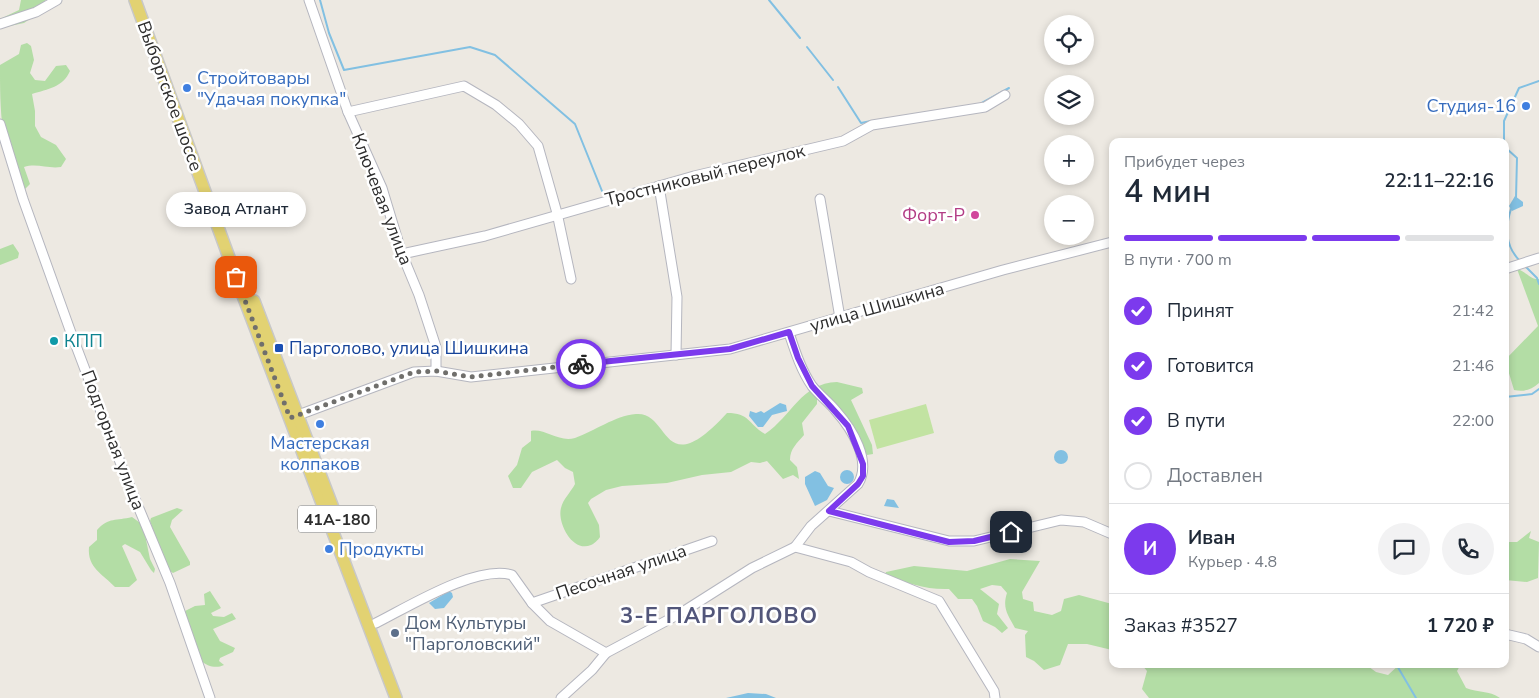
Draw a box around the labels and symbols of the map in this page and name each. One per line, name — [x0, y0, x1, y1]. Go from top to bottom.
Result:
street label: Выборгское шоссе — [132, 18, 208, 174]
place label: Cтройтовары "Удачая покупка" — [197, 66, 346, 111]
marker: Cтройтовары "Удачая покупка" — [181, 82, 193, 94]
place label: Студия-16 — [1427, 94, 1516, 118]
marker: Студия-16 — [1520, 100, 1532, 112]
street label: Ключевая улица — [346, 130, 418, 268]
street label: Тростниковый переулок — [603, 138, 808, 211]
callout: Завод Атлант — [166, 192, 306, 227]
place label: Форт-Р — [902, 203, 965, 227]
marker: Форт-Р — [969, 209, 981, 221]
pin — [215, 256, 257, 298]
street label: улица Шишкина — [807, 276, 947, 338]
place label: КПП — [64, 329, 103, 353]
marker: КПП — [48, 335, 60, 347]
place label: Парголово, улица Шишкина — [289, 336, 529, 360]
courier — [556, 339, 606, 389]
marker: Парголово, улица Шишкина — [273, 342, 285, 354]
street label: Подгорная улица — [75, 367, 151, 513]
marker: Мастерская колпаков — [314, 418, 326, 430]
place label: Мастерская колпаков — [270, 431, 370, 476]
road number: 41А-180 — [298, 506, 376, 532]
pin — [990, 511, 1032, 553]
place label: Продукты — [339, 537, 424, 561]
street label: Песочная улица — [552, 538, 690, 606]
marker: Продукты — [323, 543, 335, 555]
district label: 3-Е ПАРГОЛОВО — [620, 601, 818, 631]
place label: Дом Культуры "Парголовский" — [405, 611, 540, 656]
marker: Дом Культуры "Парголовский" — [389, 627, 401, 639]

